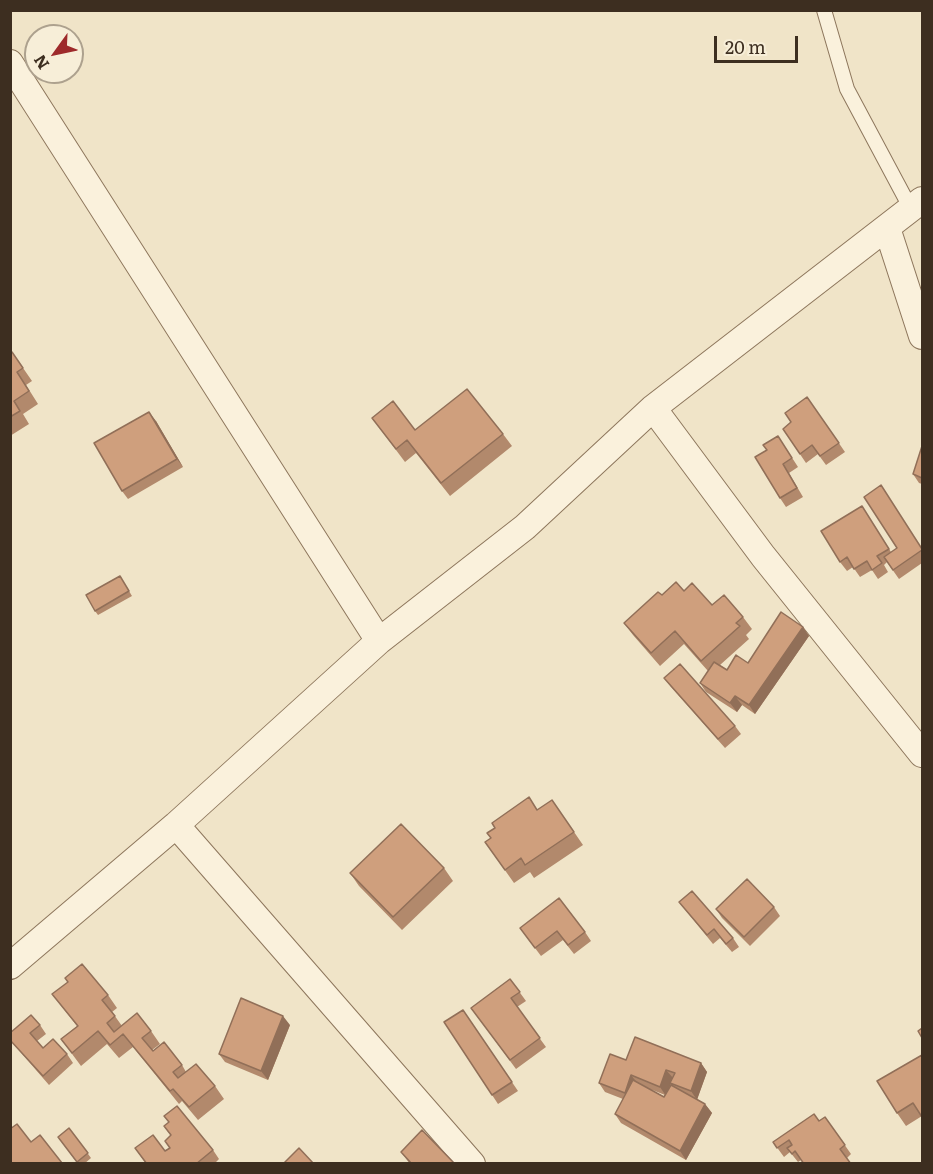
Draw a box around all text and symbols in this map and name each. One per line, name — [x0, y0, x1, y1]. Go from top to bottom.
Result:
north arrow — [24, 24, 84, 84]
scale bar — [717, 24, 801, 62]
text: 20 m — [725, 33, 766, 60]
text: N — [27, 51, 54, 75]

